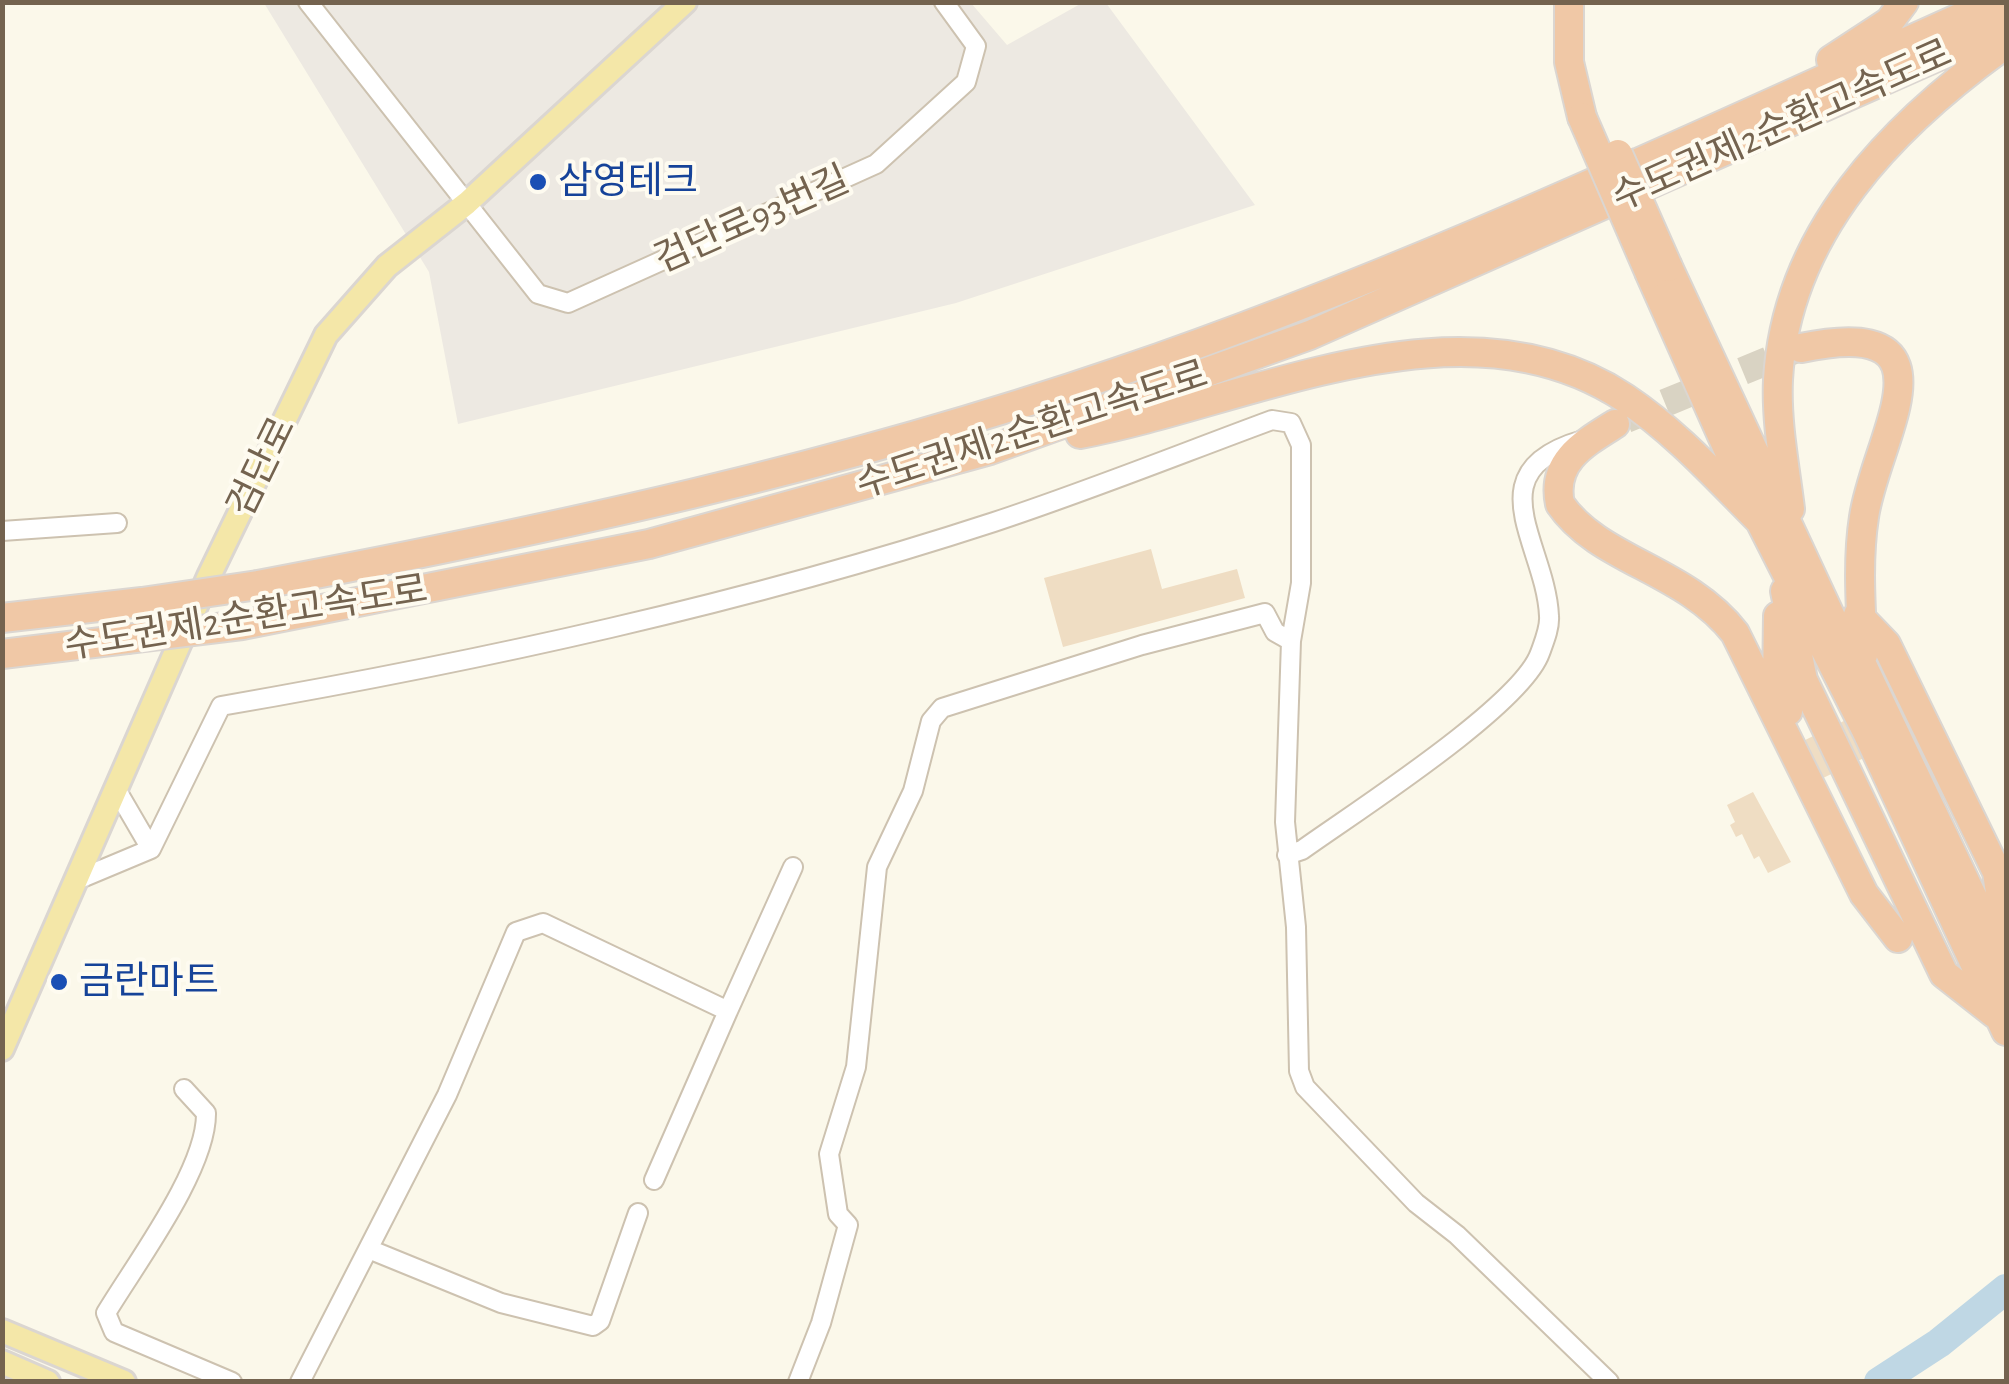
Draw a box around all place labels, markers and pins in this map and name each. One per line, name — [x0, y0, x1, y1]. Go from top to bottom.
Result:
place label: 삼영테크 — [558, 159, 698, 205]
marker: 삼영테크 — [527, 171, 549, 193]
place label: 금란마트 — [79, 959, 219, 1005]
marker: 금란마트 — [48, 971, 70, 993]

